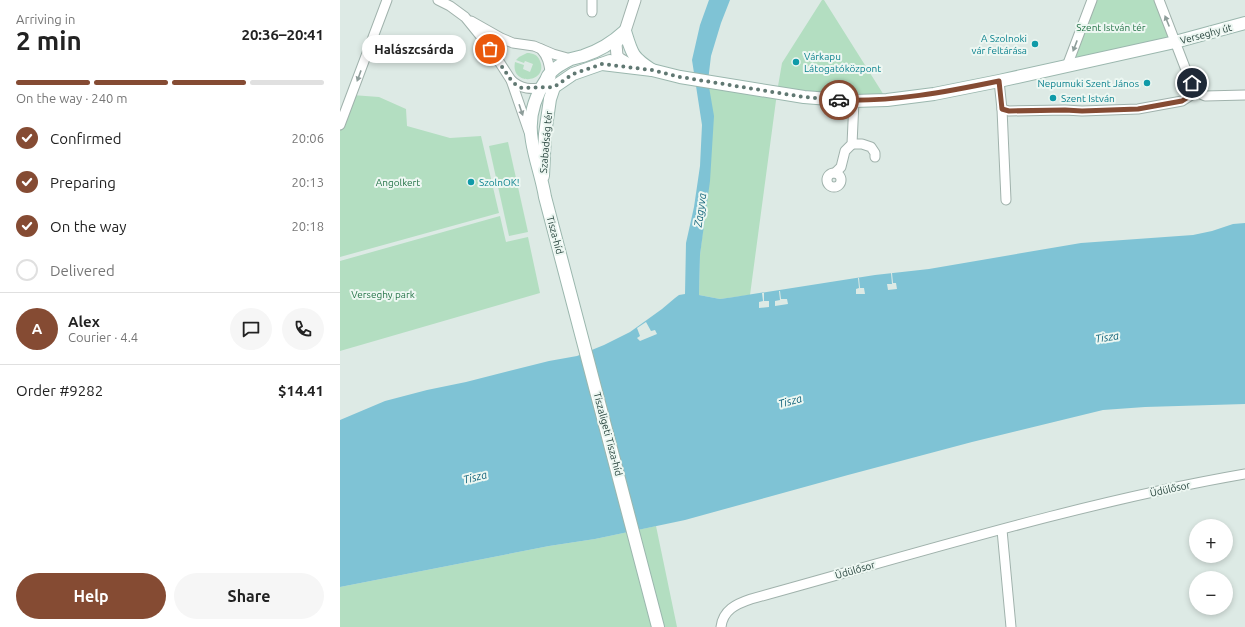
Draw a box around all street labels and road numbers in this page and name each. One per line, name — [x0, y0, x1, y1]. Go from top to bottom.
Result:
street label: Verseghy út — [1179, 22, 1233, 46]
street label: Szabadság tér — [538, 110, 554, 174]
street label: Tisza-híd — [545, 215, 565, 255]
street label: Tiszaligeti Tisza-híd — [592, 391, 625, 477]
street label: Üdülősor — [1149, 479, 1191, 499]
street label: Üdülősor — [834, 559, 876, 581]

